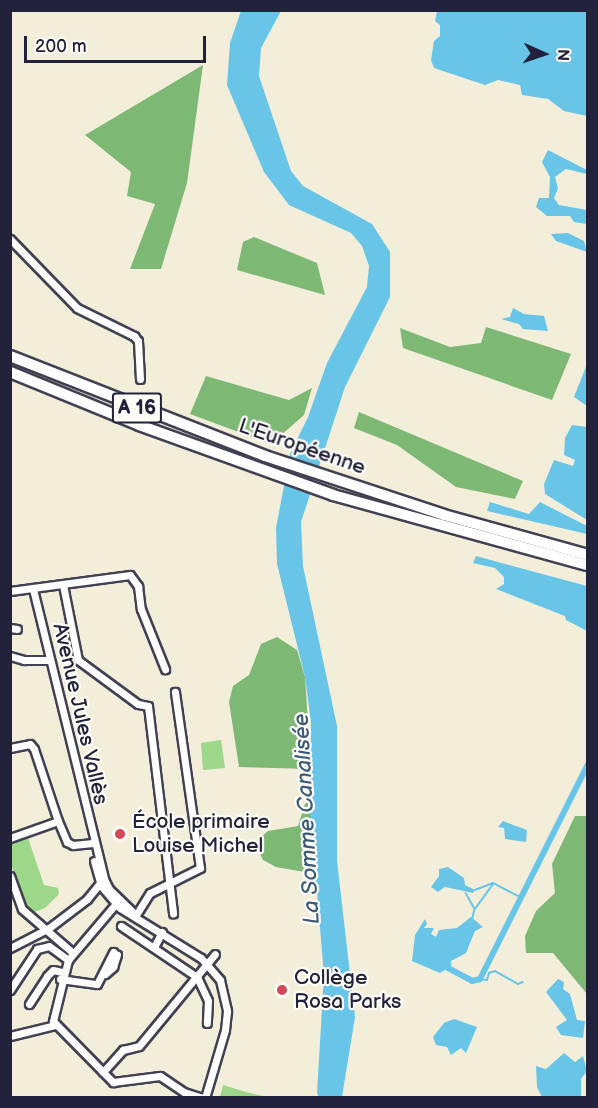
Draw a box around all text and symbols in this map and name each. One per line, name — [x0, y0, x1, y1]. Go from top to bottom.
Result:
scale bar — [27, 24, 208, 62]
north arrow — [514, 24, 574, 84]
text: 200 m — [35, 36, 87, 57]
text: N — [553, 48, 572, 61]
road number: A 16 — [112, 391, 162, 425]
street label: L'Européenne — [235, 414, 369, 480]
street label: Avenue Jules Vallès — [47, 620, 113, 808]
water label: La Somme Canalisée — [288, 713, 326, 925]
place label: École primaire Louise Michel — [132, 809, 270, 859]
marker: École primaire Louise Michel — [113, 827, 127, 841]
place label: Collège Rosa Parks — [294, 965, 401, 1015]
marker: Collège Rosa Parks — [275, 983, 289, 997]

